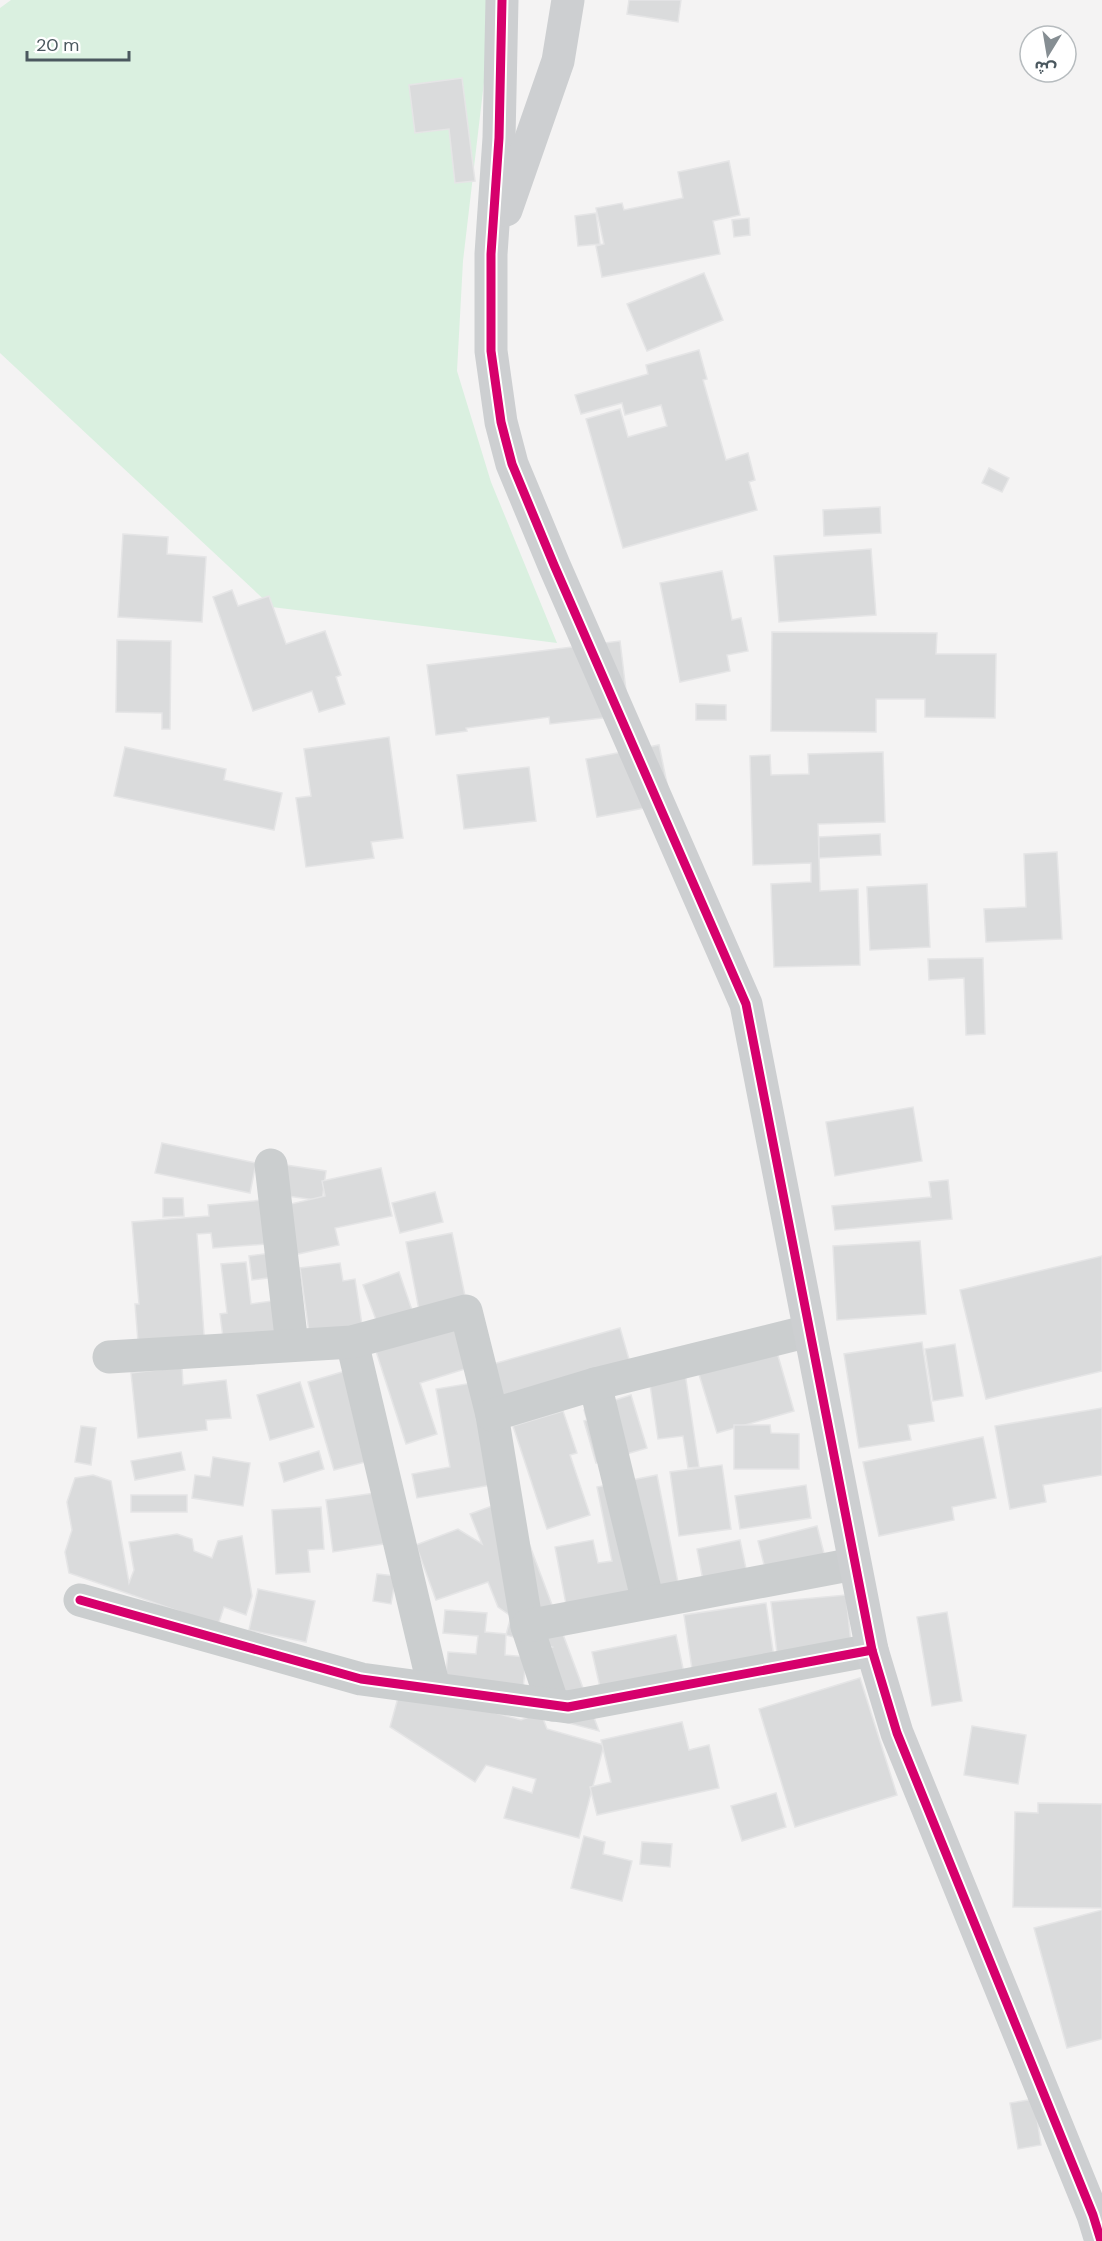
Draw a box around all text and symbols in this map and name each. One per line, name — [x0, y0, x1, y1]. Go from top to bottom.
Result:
scale bar — [27, 24, 129, 62]
north arrow — [1018, 24, 1078, 84]
text: 20 m — [36, 33, 79, 57]
text: ش — [1032, 56, 1058, 81]

